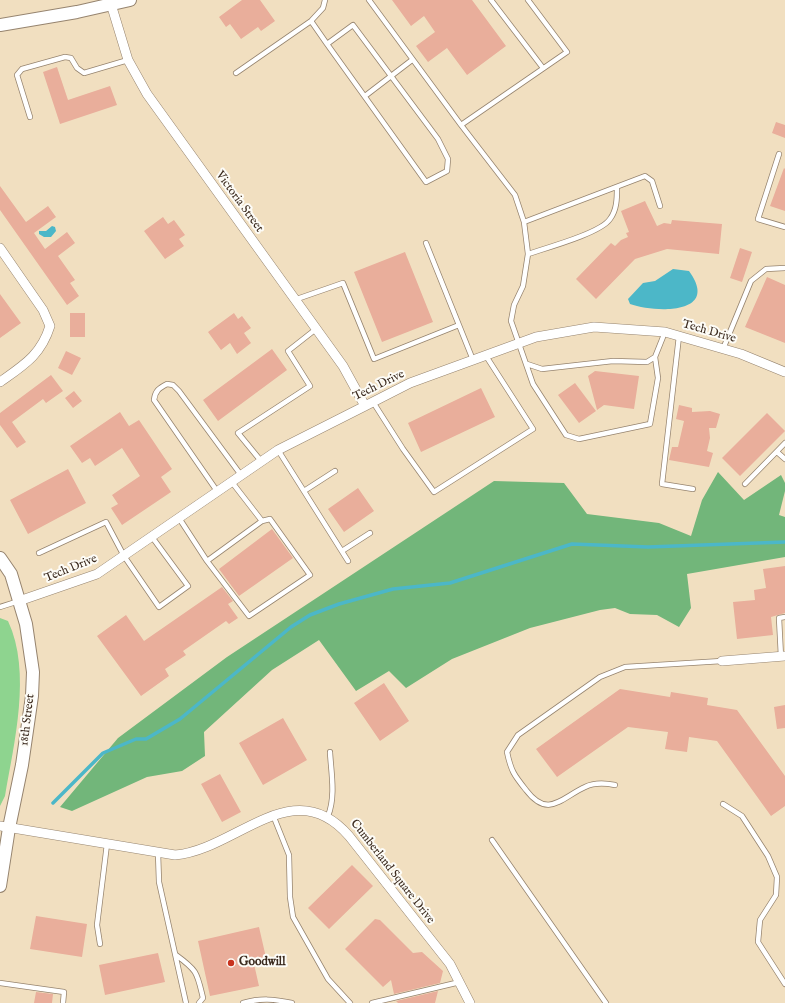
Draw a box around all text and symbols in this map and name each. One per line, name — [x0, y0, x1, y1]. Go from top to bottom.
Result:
street label: Victoria Street — [212, 169, 266, 235]
street label: Tech Drive — [680, 317, 738, 347]
street label: Tech Drive — [351, 367, 407, 405]
street label: Tech Drive — [43, 552, 99, 586]
street label: 18th Street — [18, 693, 38, 747]
street label: Cumberland Square Drive — [347, 817, 437, 927]
place label: Goodwill — [239, 956, 285, 970]
marker: Goodwill — [226, 958, 236, 968]

